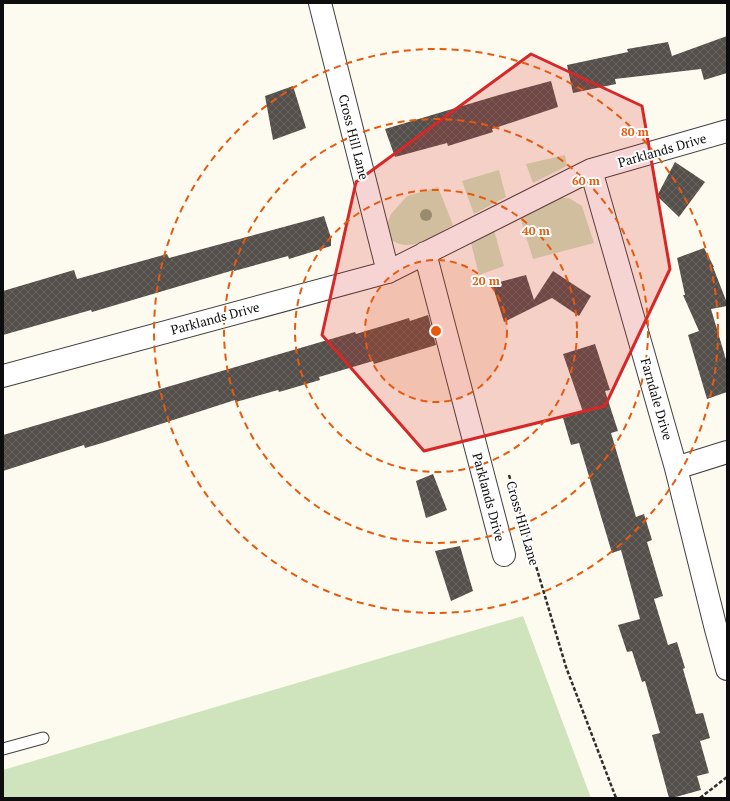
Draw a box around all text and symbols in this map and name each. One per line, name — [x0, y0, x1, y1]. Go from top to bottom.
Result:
street label: Cross Hill Lane — [335, 92, 373, 182]
text: 80 m — [621, 124, 649, 139]
street label: Parklands Drive — [616, 129, 708, 171]
text: 60 m — [572, 173, 600, 188]
text: 40 m — [522, 223, 550, 238]
text: 20 m — [472, 273, 500, 288]
street label: Parklands Drive — [169, 298, 261, 338]
centre of rings — [429, 324, 443, 338]
street label: Farndale Drive — [637, 356, 677, 442]
street label: Parklands Drive — [469, 451, 509, 543]
street label: Cross Hill Lane — [502, 479, 544, 567]

